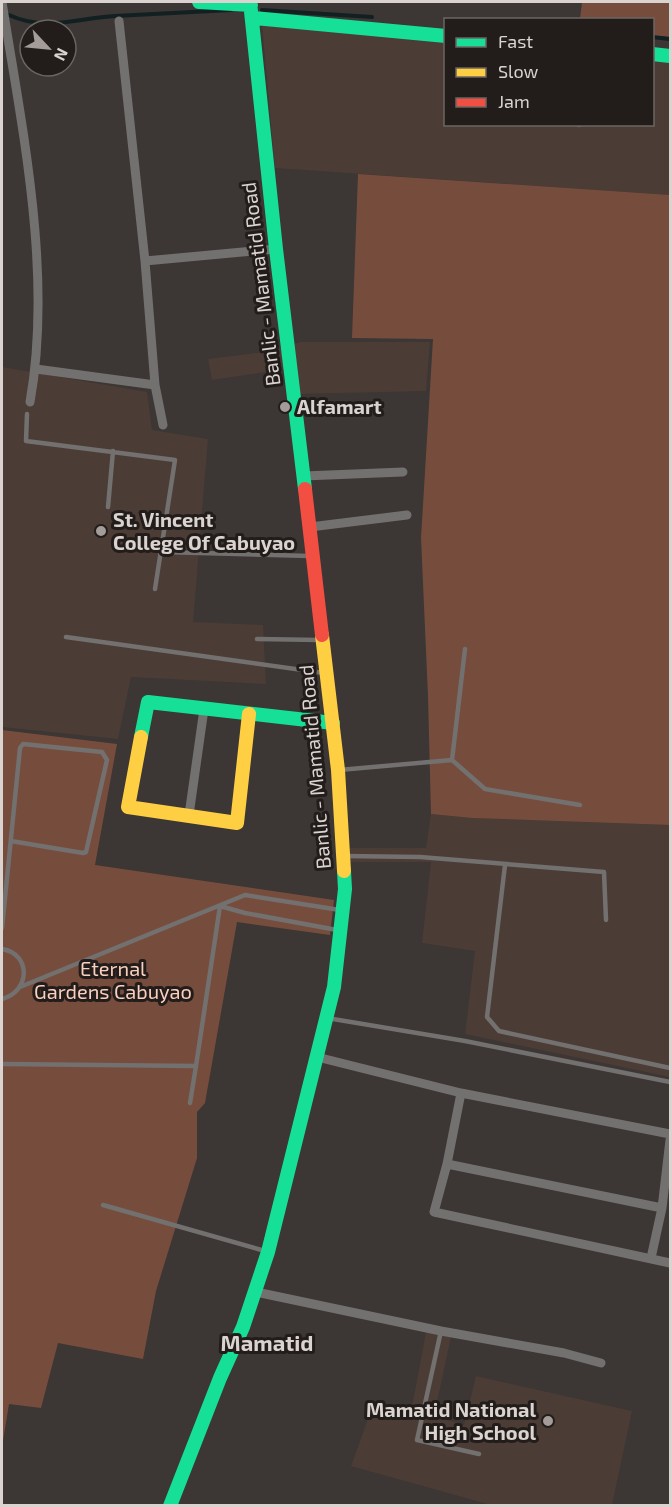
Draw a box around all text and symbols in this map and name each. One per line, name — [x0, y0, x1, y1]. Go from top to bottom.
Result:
north arrow — [18, 18, 78, 78]
legend — [444, 18, 654, 126]
text: Fast — [498, 30, 533, 52]
text: N — [51, 45, 73, 64]
text: Slow — [498, 60, 539, 82]
text: Jam — [498, 90, 530, 112]
street label: Banlic - Mamatid Road — [236, 181, 284, 387]
place label: Alfamart — [297, 394, 382, 418]
marker: Alfamart — [278, 400, 292, 414]
place label: St. Vincent College Of Cabuyao — [113, 507, 295, 555]
marker: St. Vincent College Of Cabuyao — [94, 524, 108, 538]
street label: Banlic - Mamatid Road — [293, 664, 335, 870]
park label: Eternal Gardens Cabuyao — [34, 956, 192, 1003]
district label: Mamatid — [221, 1329, 313, 1355]
place label: Mamatid National High School — [366, 1397, 536, 1444]
marker: Mamatid National High School — [541, 1414, 555, 1428]

